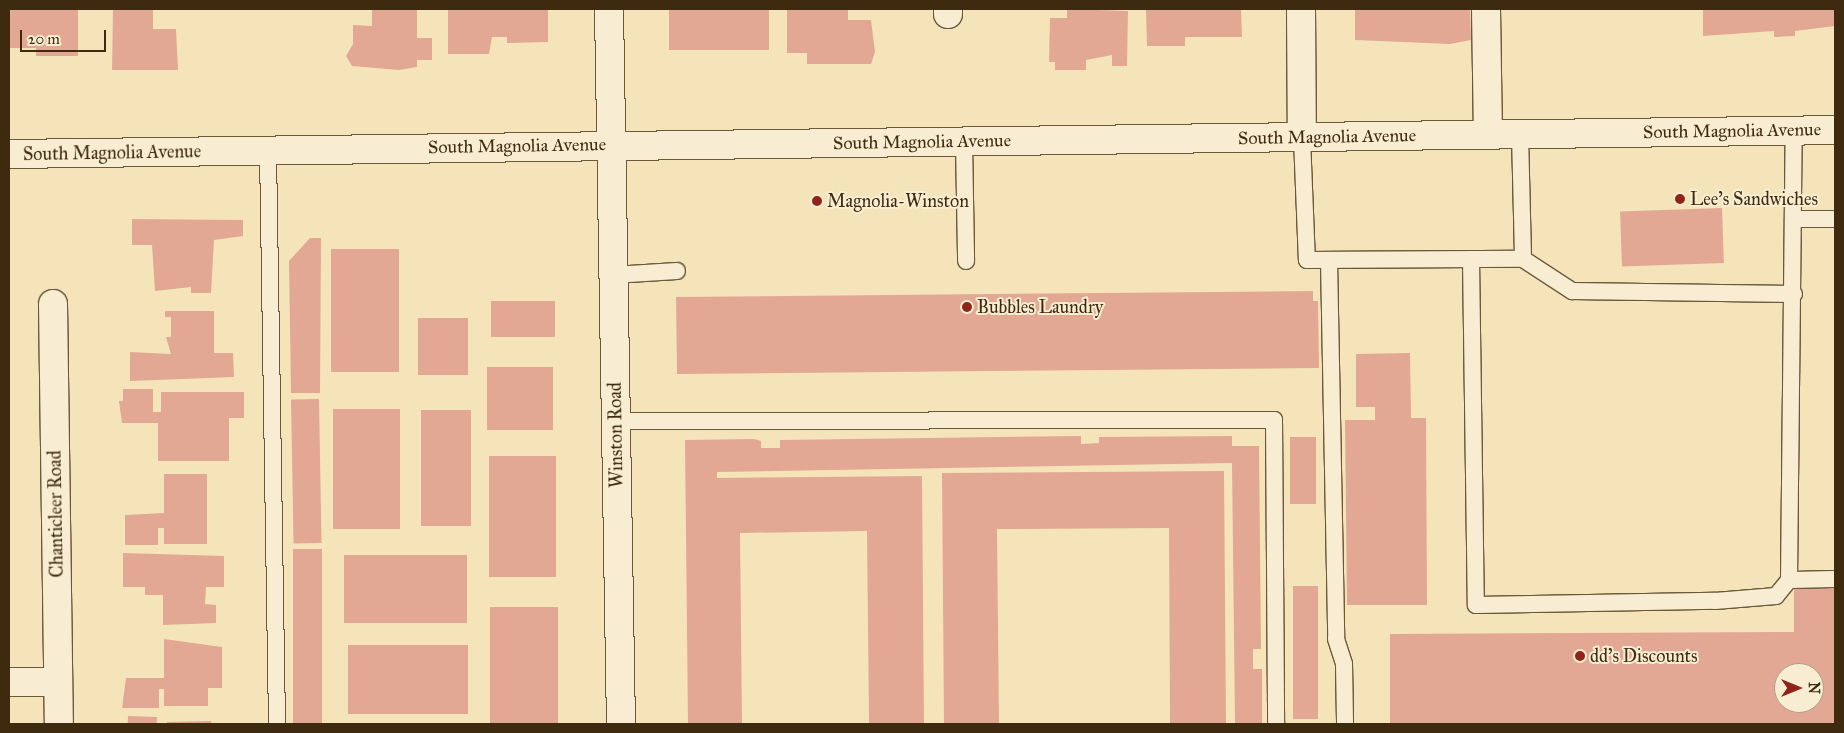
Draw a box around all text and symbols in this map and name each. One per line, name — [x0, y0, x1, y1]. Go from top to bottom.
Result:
scale bar — [22, 20, 109, 52]
text: 20 m — [28, 30, 60, 48]
street label: South Magnolia Avenue — [1643, 119, 1821, 143]
street label: South Magnolia Avenue — [1238, 125, 1416, 149]
street label: South Magnolia Avenue — [833, 130, 1011, 154]
street label: South Magnolia Avenue — [428, 134, 606, 158]
street label: South Magnolia Avenue — [23, 141, 201, 165]
place label: Lee's Sandwiches — [1690, 188, 1818, 210]
place label: Magnolia-Winston — [827, 190, 969, 212]
marker: Lee's Sandwiches — [1674, 193, 1686, 205]
marker: Magnolia-Winston — [811, 195, 823, 207]
place label: Bubbles Laundry — [977, 296, 1103, 318]
marker: Bubbles Laundry — [961, 301, 973, 313]
street label: Winston Road — [604, 382, 628, 488]
street label: Chanticleer Road — [44, 450, 68, 578]
place label: dd's Discounts — [1590, 645, 1698, 667]
marker: dd's Discounts — [1574, 650, 1586, 662]
north arrow — [1774, 663, 1824, 713]
text: N — [1805, 682, 1822, 694]

